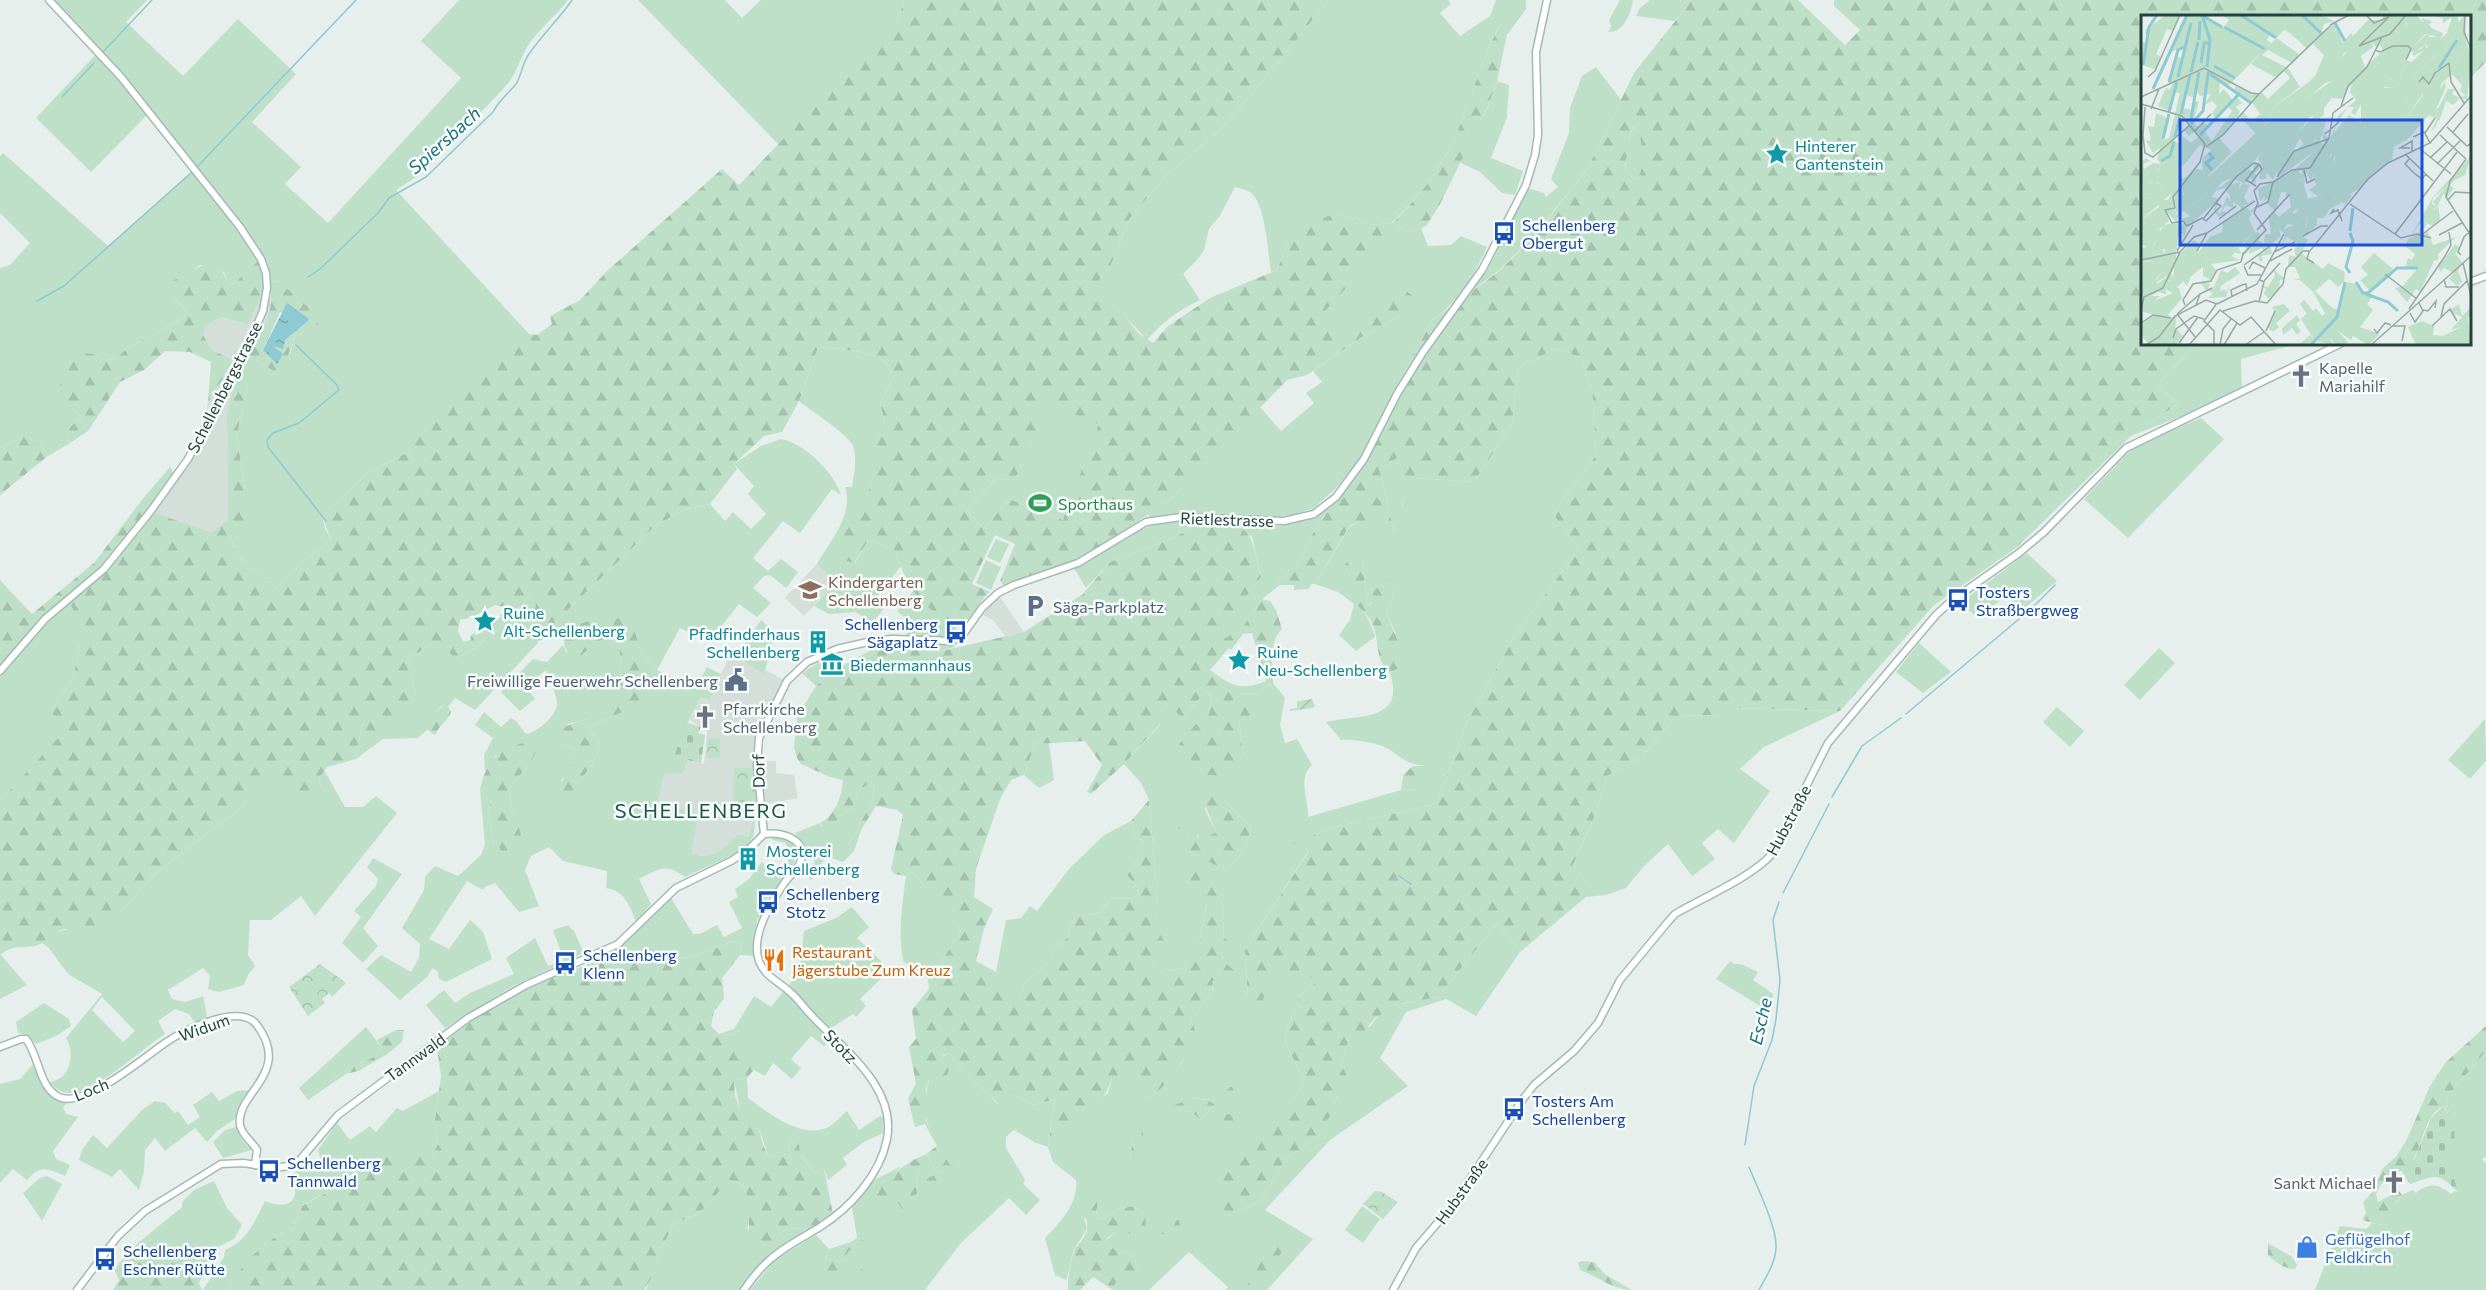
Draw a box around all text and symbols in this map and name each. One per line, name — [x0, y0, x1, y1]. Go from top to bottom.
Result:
inset map — [2141, 15, 2471, 345]
water label: Spiersbach — [403, 102, 485, 178]
place label: Hinterer Gantenstein — [1795, 136, 1884, 173]
place icon: Hinterer Gantenstein — [1764, 141, 1790, 167]
place label: Schellenberg Obergut — [1522, 215, 1616, 252]
bus stop icon: Schellenberg Obergut — [1491, 220, 1517, 246]
street label: Schellenbergstrasse — [183, 318, 265, 456]
place label: Kapelle Mariahilf — [2319, 358, 2386, 395]
church icon: Kapelle Mariahilf — [2288, 363, 2314, 389]
sports icon: Sporthaus — [1027, 490, 1053, 516]
place label: Sporthaus — [1058, 494, 1133, 513]
street label: Rietlestrasse — [1180, 508, 1274, 530]
place label: Kindergarten Schellenberg — [828, 572, 923, 609]
school or university icon: Kindergarten Schellenberg — [797, 577, 823, 603]
place label: Tosters Straßbergweg — [1976, 582, 2079, 619]
bus stop icon: Tosters Straßbergweg — [1945, 587, 1971, 613]
parking icon: Säga-Parkplatz — [1022, 593, 1048, 619]
place label: Säga-Parkplatz — [1053, 597, 1164, 616]
place label: Ruine Alt-Schellenberg — [503, 603, 625, 640]
place icon: Ruine Alt-Schellenberg — [472, 608, 498, 634]
place label: Schellenberg Sägaplatz — [844, 614, 938, 651]
bus stop icon: Schellenberg Sägaplatz — [943, 619, 969, 645]
place label: Pfadfinderhaus Schellenberg — [689, 624, 800, 661]
building icon: Pfadfinderhaus Schellenberg — [805, 629, 831, 655]
place label: Ruine Neu-Schellenberg — [1257, 642, 1387, 679]
place icon: Ruine Neu-Schellenberg — [1226, 647, 1252, 673]
museum icon: Biedermannhaus — [819, 651, 845, 677]
place label: Biedermannhaus — [850, 655, 971, 674]
public building icon: Freiwillige Feuerwehr Schellenberg — [723, 667, 749, 693]
place label: Freiwillige Feuerwehr Schellenberg — [467, 671, 718, 690]
place label: Pfarrkirche Schellenberg — [723, 699, 817, 736]
church icon: Pfarrkirche Schellenberg — [692, 704, 718, 730]
street label: Dorf — [748, 753, 768, 788]
street label: Hubstraße — [1762, 782, 1814, 858]
district label: SCHELLENBERG — [615, 798, 787, 822]
place label: Mosterei Schellenberg — [766, 841, 860, 878]
building icon: Mosterei Schellenberg — [735, 846, 761, 872]
place label: Schellenberg Stotz — [786, 884, 880, 921]
bus stop icon: Schellenberg Stotz — [755, 889, 781, 915]
place label: Restaurant Jägerstube Zum Kreuz — [792, 942, 951, 979]
place label: Schellenberg Klenn — [583, 945, 677, 982]
restaurant icon: Restaurant Jägerstube Zum Kreuz — [761, 947, 787, 973]
bus stop icon: Schellenberg Klenn — [552, 950, 578, 976]
water label: Esche — [1744, 995, 1776, 1047]
street label: Widum — [176, 1009, 232, 1045]
street label: Stotz — [820, 1025, 862, 1067]
street label: Tannwald — [381, 1029, 449, 1085]
street label: Loch — [71, 1073, 111, 1105]
place label: Tosters Am Schellenberg — [1532, 1091, 1626, 1128]
bus stop icon: Tosters Am Schellenberg — [1501, 1096, 1527, 1122]
place label: Schellenberg Tannwald — [287, 1153, 381, 1190]
street label: Hubstraße — [1431, 1154, 1491, 1228]
bus stop icon: Schellenberg Tannwald — [256, 1158, 282, 1184]
church icon: Sankt Michael — [2381, 1169, 2407, 1195]
place label: Sankt Michael — [2273, 1173, 2376, 1192]
place label: Geflügelhof Feldkirch — [2325, 1229, 2411, 1266]
shop icon: Geflügelhof Feldkirch — [2294, 1234, 2320, 1260]
place label: Schellenberg Eschner Rütte — [123, 1241, 225, 1278]
bus stop icon: Schellenberg Eschner Rütte — [92, 1246, 118, 1272]

